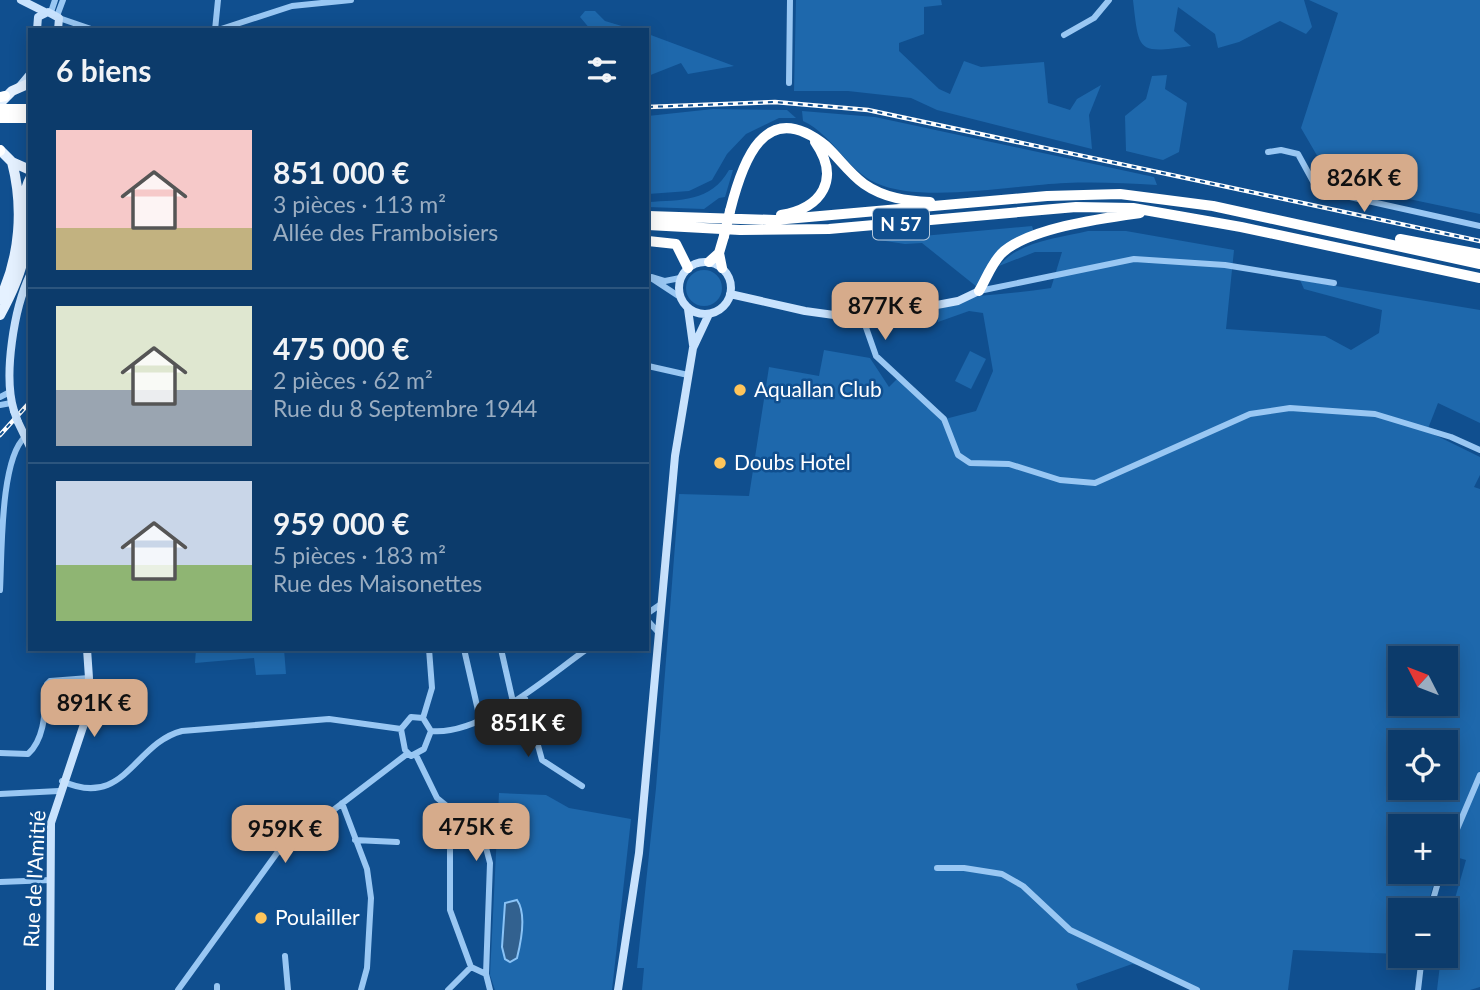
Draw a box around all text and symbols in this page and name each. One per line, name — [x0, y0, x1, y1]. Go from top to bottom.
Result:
icon: filters — [583, 51, 621, 89]
text: 6 biens — [56, 52, 151, 88]
text: 851 000 € — [273, 154, 409, 190]
pin: 826K € — [1307, 154, 1421, 214]
icon: home — [112, 158, 196, 242]
text: 826K € — [1327, 163, 1401, 191]
text: 3 pièces · 113 m² — [273, 190, 446, 218]
road number: N 57 — [873, 208, 929, 240]
text: Allée des Framboisiers — [273, 218, 498, 246]
pin: 877K € — [828, 282, 942, 342]
text: 877K € — [848, 291, 922, 319]
text: 475 000 € — [273, 330, 409, 366]
icon: home — [112, 334, 196, 418]
text: 2 pièces · 62 m² — [273, 366, 433, 394]
place label: Aquallan Club — [754, 376, 882, 401]
marker: Aquallan Club — [732, 382, 748, 398]
text: Rue du 8 Septembre 1944 — [273, 394, 537, 422]
place label: Doubs Hotel — [734, 449, 851, 474]
marker: Doubs Hotel — [712, 455, 728, 471]
text: 959 000 € — [273, 505, 409, 541]
icon: home — [112, 509, 196, 593]
text: 5 pièces · 183 m² — [273, 541, 446, 569]
text: Rue des Maisonettes — [273, 569, 482, 597]
north arrow — [1388, 646, 1458, 716]
map controls — [1388, 646, 1458, 968]
pin: 891K € — [37, 680, 151, 739]
text: 891K € — [57, 688, 131, 716]
pin: 851K € — [471, 700, 585, 759]
text: 851K € — [491, 708, 565, 736]
button: locate — [1388, 730, 1458, 800]
pin: 475K € — [419, 804, 533, 863]
pin: 959K € — [228, 806, 342, 865]
street label: Rue de l'Amitié — [17, 810, 50, 948]
text: 475K € — [439, 812, 513, 840]
text: 959K € — [248, 814, 322, 842]
button: + — [1388, 814, 1458, 884]
button: − — [1388, 898, 1458, 968]
place label: Poulailler — [275, 904, 360, 929]
marker: Poulailler — [253, 910, 269, 926]

